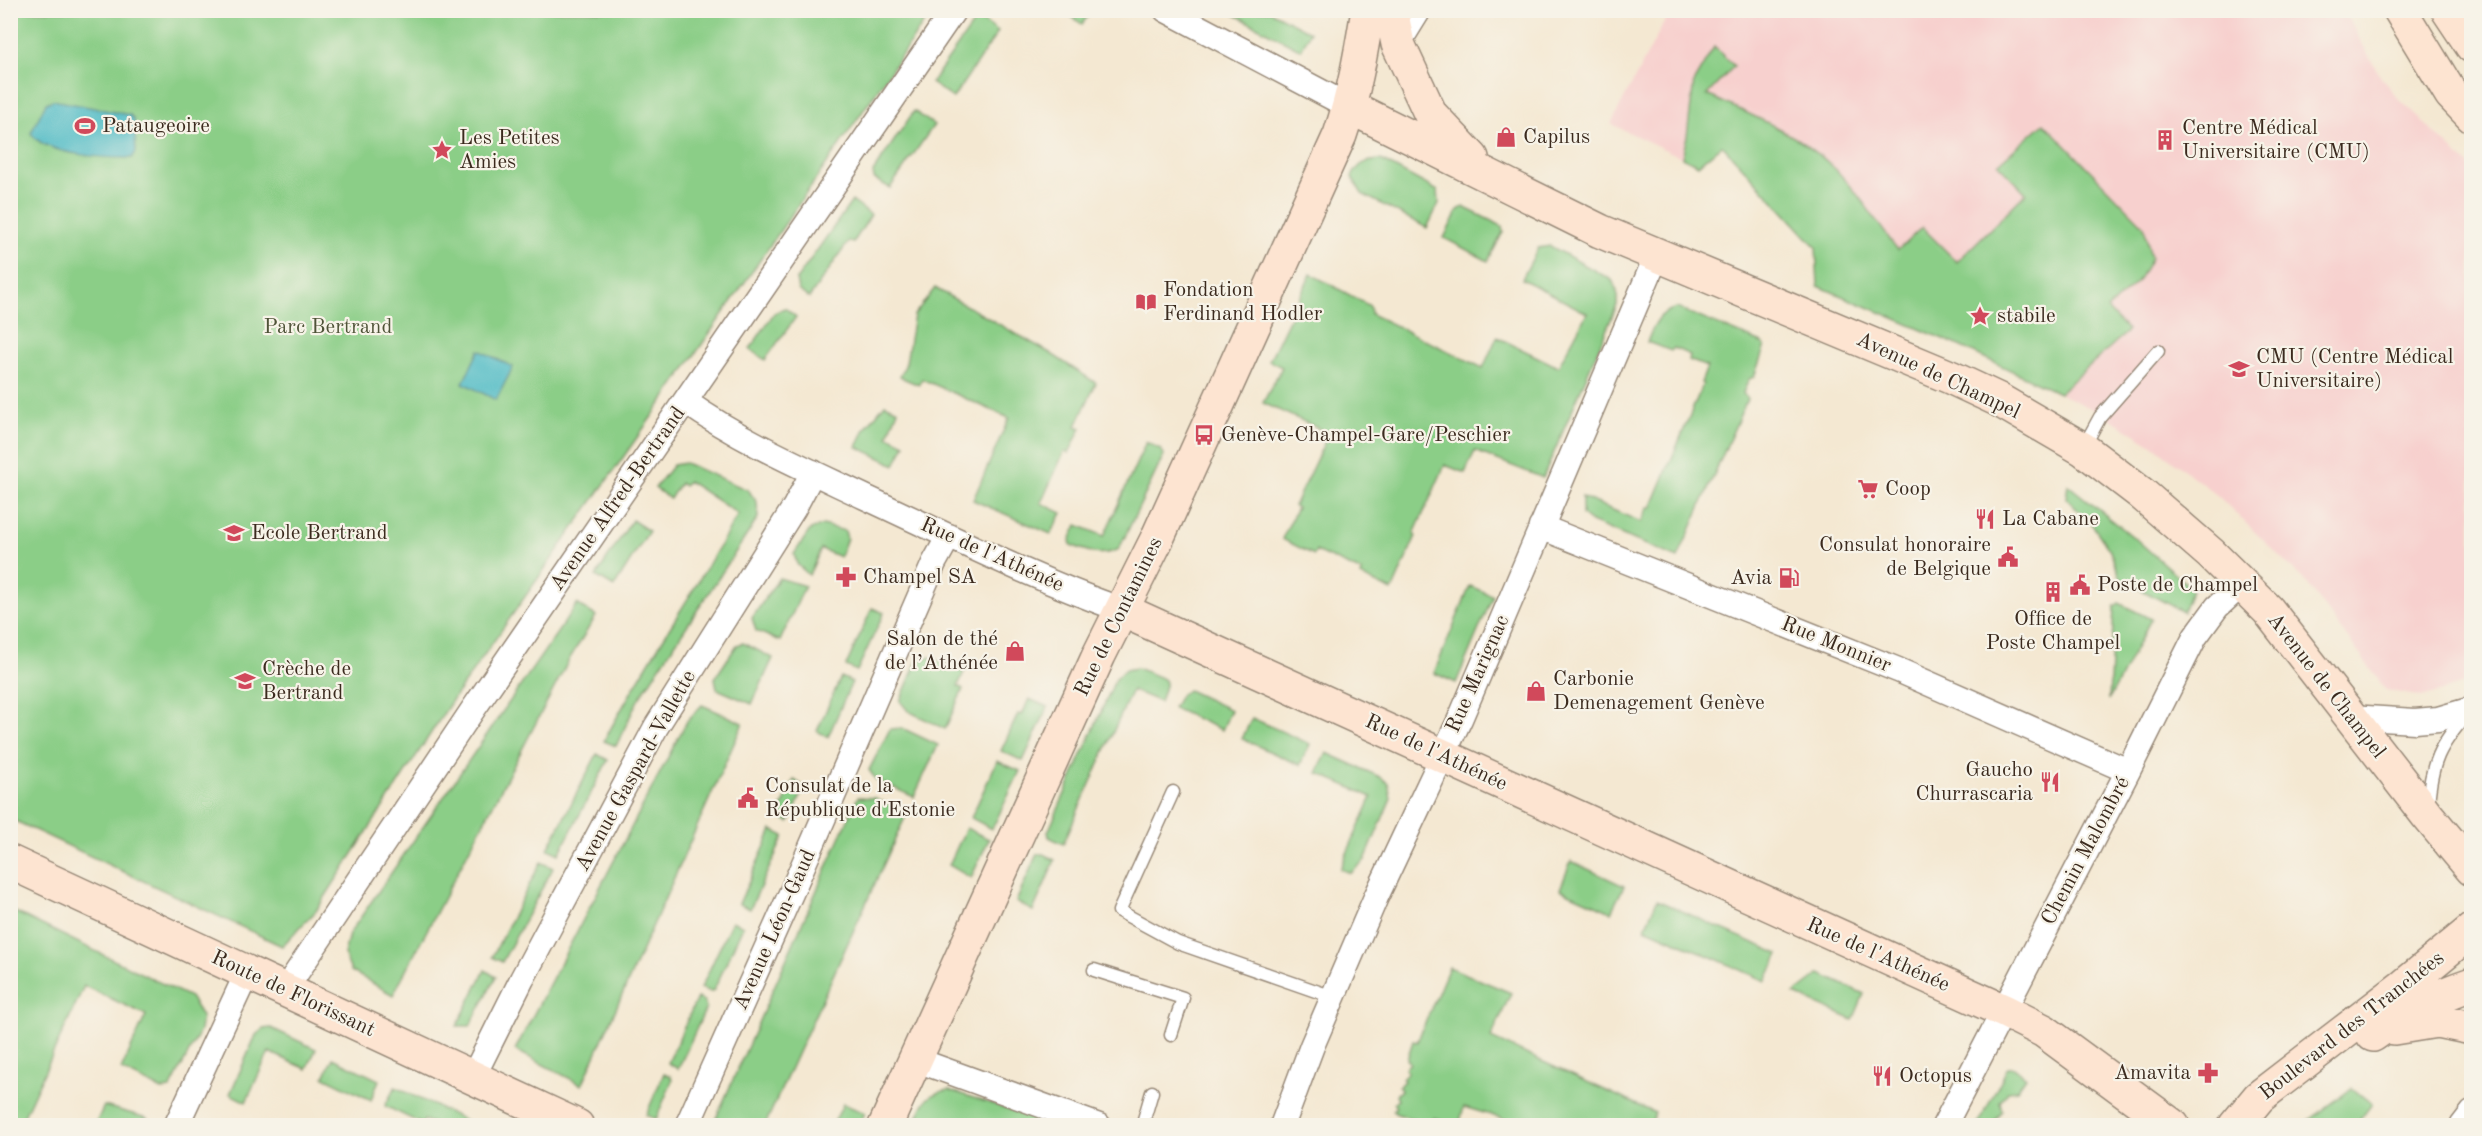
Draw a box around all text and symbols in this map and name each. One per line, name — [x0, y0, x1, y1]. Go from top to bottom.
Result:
sports icon: Pataugeoire — [73, 114, 97, 138]
place label: Pataugeoire — [102, 116, 210, 137]
place label: Centre Médical Universitaire (CMU) — [2182, 118, 2370, 163]
shop icon: Capilus — [1494, 125, 1518, 149]
place label: Capilus — [1523, 127, 1590, 148]
place label: Les Petites Amies — [459, 128, 560, 173]
building icon: Centre Médical Universitaire (CMU) — [2153, 128, 2177, 152]
place icon: Les Petites Amies — [430, 138, 454, 162]
place label: Fondation Ferdinand Hodler — [1163, 280, 1323, 325]
library icon: Fondation Ferdinand Hodler — [1134, 290, 1158, 314]
place icon: stabile — [1968, 304, 1992, 328]
place label: stabile — [1997, 306, 2056, 327]
park label: Parc Bertrand — [264, 317, 392, 338]
street label: Avenue de Champel — [1853, 329, 2023, 423]
place label: CMU (Centre Médical Universitaire) — [2256, 347, 2454, 392]
school or university icon: CMU (Centre Médical Universitaire) — [2227, 357, 2251, 381]
street label: Avenue Alfred-Bertrand — [546, 403, 690, 595]
bus stop icon: Genève-Champel-Gare/Peschier — [1192, 423, 1216, 447]
place label: Genève-Champel-Gare/Peschier — [1221, 425, 1511, 446]
supermarket icon: Coop — [1856, 477, 1880, 501]
place label: Coop — [1885, 479, 1931, 500]
restaurant icon: La Cabane — [1973, 507, 1997, 531]
place label: La Cabane — [2002, 509, 2099, 530]
street label: Rue de l'Athénée — [917, 514, 1067, 596]
school or university icon: Ecole Bertrand — [222, 521, 246, 545]
place label: Ecole Bertrand — [251, 523, 388, 544]
street label: Rue de Contamines — [1071, 534, 1167, 700]
place label: Consulat honoraire de Belgique — [1819, 535, 1991, 580]
public building icon: Consulat honoraire de Belgique — [1996, 545, 2020, 569]
pharmacy icon: Champel SA — [834, 565, 858, 589]
fuel station icon: Avia — [1777, 566, 1801, 590]
place label: Champel SA — [863, 567, 976, 588]
place label: Avia — [1730, 568, 1772, 589]
public building icon: Poste de Champel — [2068, 573, 2092, 597]
place label: Poste de Champel — [2097, 575, 2258, 596]
building icon: Office de Poste Champel — [2041, 580, 2065, 604]
place label: Office de Poste Champel — [1986, 609, 2121, 654]
street label: Avenue de Champel — [2263, 609, 2389, 763]
street label: Rue Marignac — [1443, 612, 1513, 736]
street label: Rue Monnier — [1778, 613, 1894, 677]
place label: Salon de thé de l’Athénée — [885, 629, 998, 674]
shop icon: Salon de thé de l’Athénée — [1003, 639, 1027, 663]
place label: Crèche de Bertrand — [262, 659, 351, 704]
street label: Avenue Gaspard-Vallette — [572, 667, 700, 875]
school or university icon: Crèche de Bertrand — [233, 669, 257, 693]
place label: Carbonie Demenagement Genève — [1553, 669, 1765, 714]
shop icon: Carbonie Demenagement Genève — [1524, 679, 1548, 703]
street label: Rue de l'Athénée — [1362, 711, 1510, 795]
place label: Gaucho Churrascaria — [1915, 760, 2033, 805]
restaurant icon: Gaucho Churrascaria — [2038, 770, 2062, 794]
street label: Chemin Malombré — [2038, 773, 2134, 929]
place label: Consulat de la République d'Estonie — [765, 776, 955, 821]
public building icon: Consulat de la République d'Estonie — [736, 786, 760, 810]
street label: Avenue Léon-Gaud — [730, 846, 820, 1014]
street label: Rue de l'Athénée — [1803, 914, 1953, 996]
street label: Route de Florissant — [208, 947, 378, 1041]
street label: Boulevard des Tranchées — [2256, 948, 2448, 1104]
pharmacy icon: Amavita — [2196, 1061, 2220, 1085]
place label: Amavita — [2114, 1063, 2191, 1084]
restaurant icon: Octopus — [1870, 1064, 1894, 1088]
place label: Octopus — [1899, 1066, 1972, 1087]

